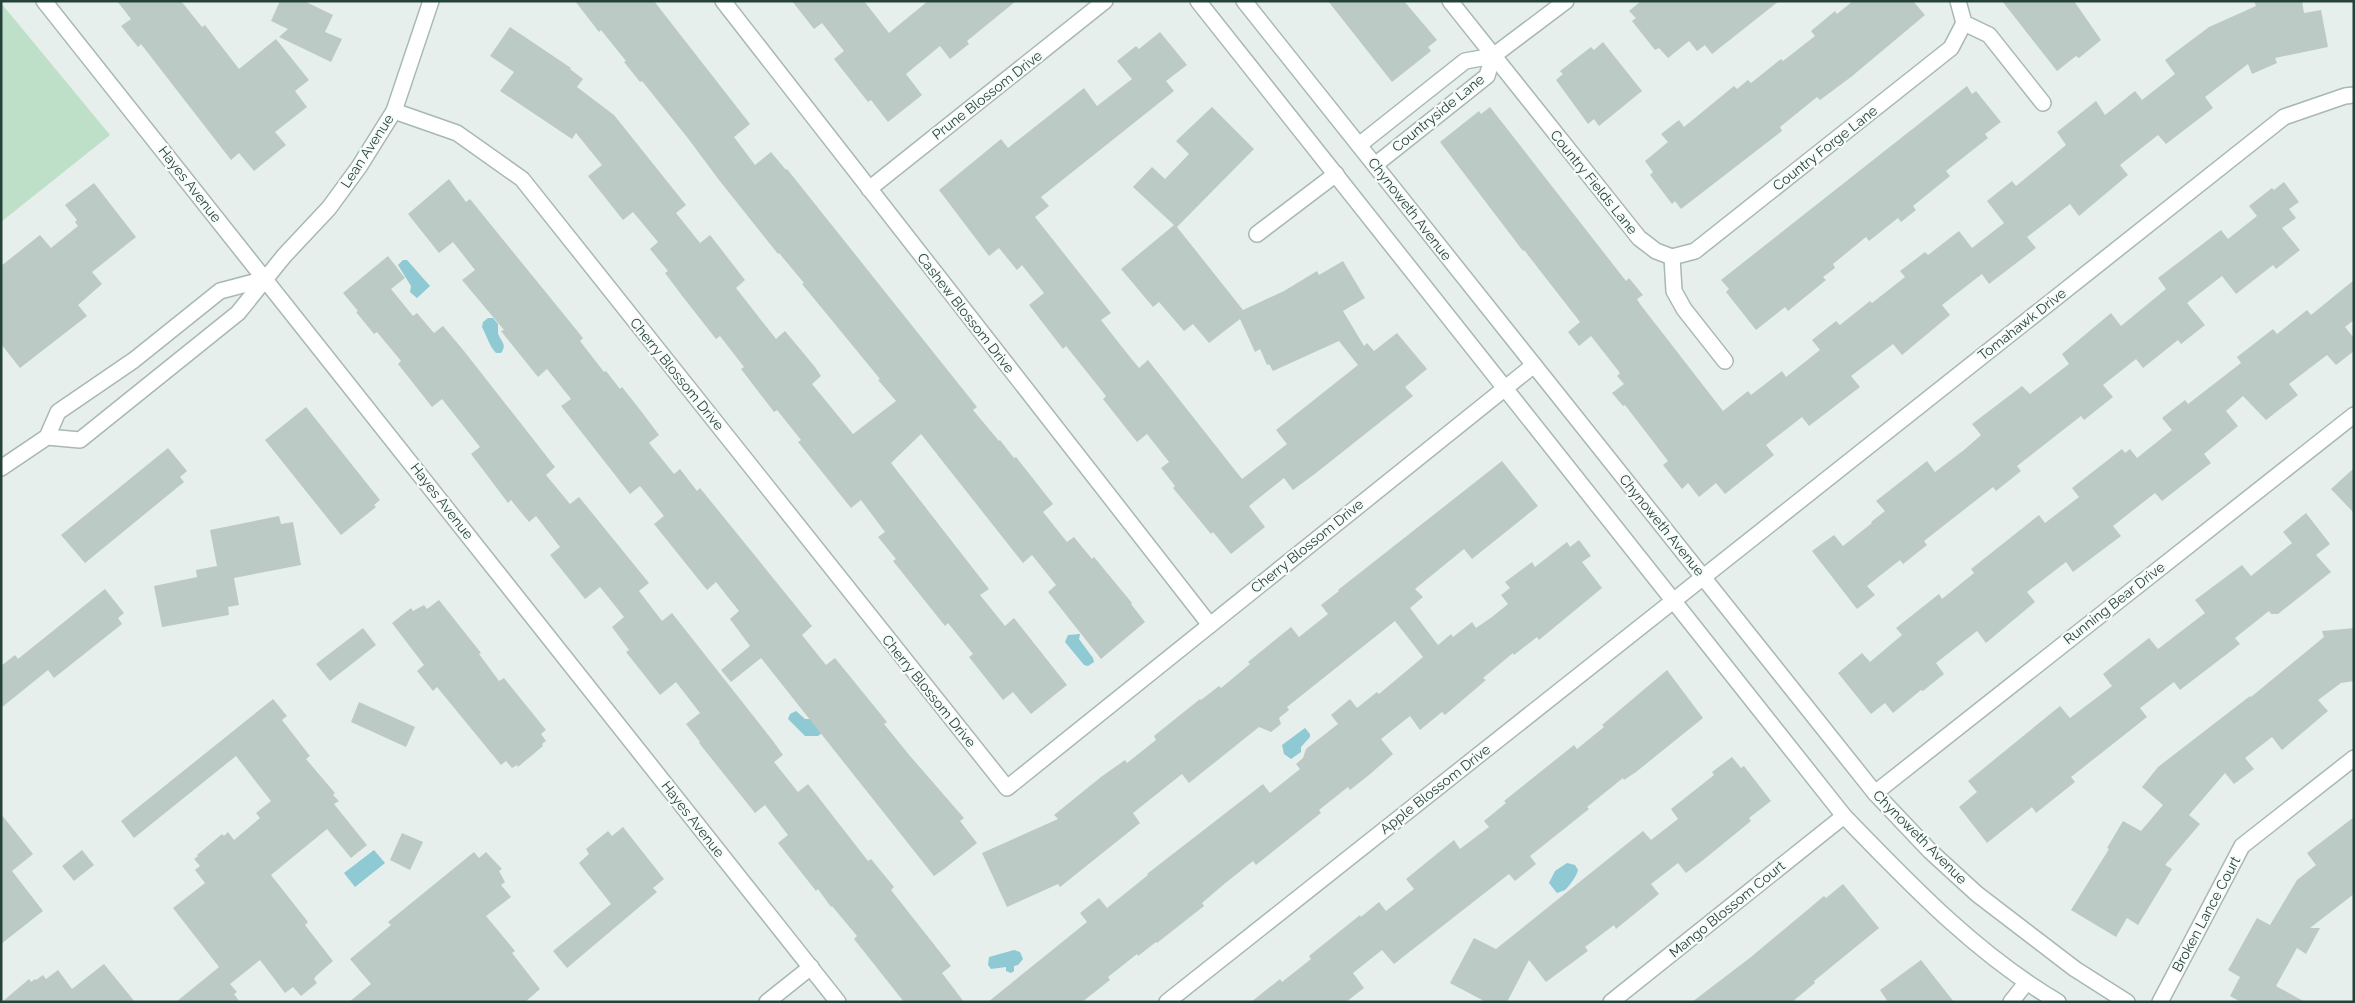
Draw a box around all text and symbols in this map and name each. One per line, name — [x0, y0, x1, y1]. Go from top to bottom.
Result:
street label: Prune Blossom Drive — [929, 47, 1045, 143]
street label: Countryside Lane — [1389, 71, 1487, 155]
street label: Country Forge Lane — [1770, 102, 1880, 194]
street label: Lean Avenue — [337, 111, 397, 191]
street label: Country Fields Lane — [1547, 127, 1641, 237]
street label: Hayes Avenue — [155, 143, 225, 225]
street label: Chynoweth Avenue — [1365, 155, 1455, 263]
street label: Cashew Blossom Drive — [914, 250, 1018, 376]
street label: Tomahawk Drive — [1975, 285, 2069, 363]
street label: Cherry Blossom Drive — [627, 315, 727, 433]
street label: Hayes Avenue — [407, 460, 477, 542]
street label: Chynoweth Avenue — [1616, 471, 1708, 579]
street label: Cherry Blossom Drive — [1248, 496, 1366, 596]
street label: Running Bear Drive — [2060, 559, 2168, 647]
street label: Cherry Blossom Drive — [879, 632, 979, 750]
street label: Apple Blossom Drive — [1377, 741, 1493, 837]
street label: Hayes Avenue — [658, 778, 728, 860]
street label: Chynoweth Avenue — [1870, 787, 1970, 887]
street label: Broken Lance Court — [2169, 853, 2243, 975]
street label: Mango Blossom Court — [1666, 857, 1788, 961]

